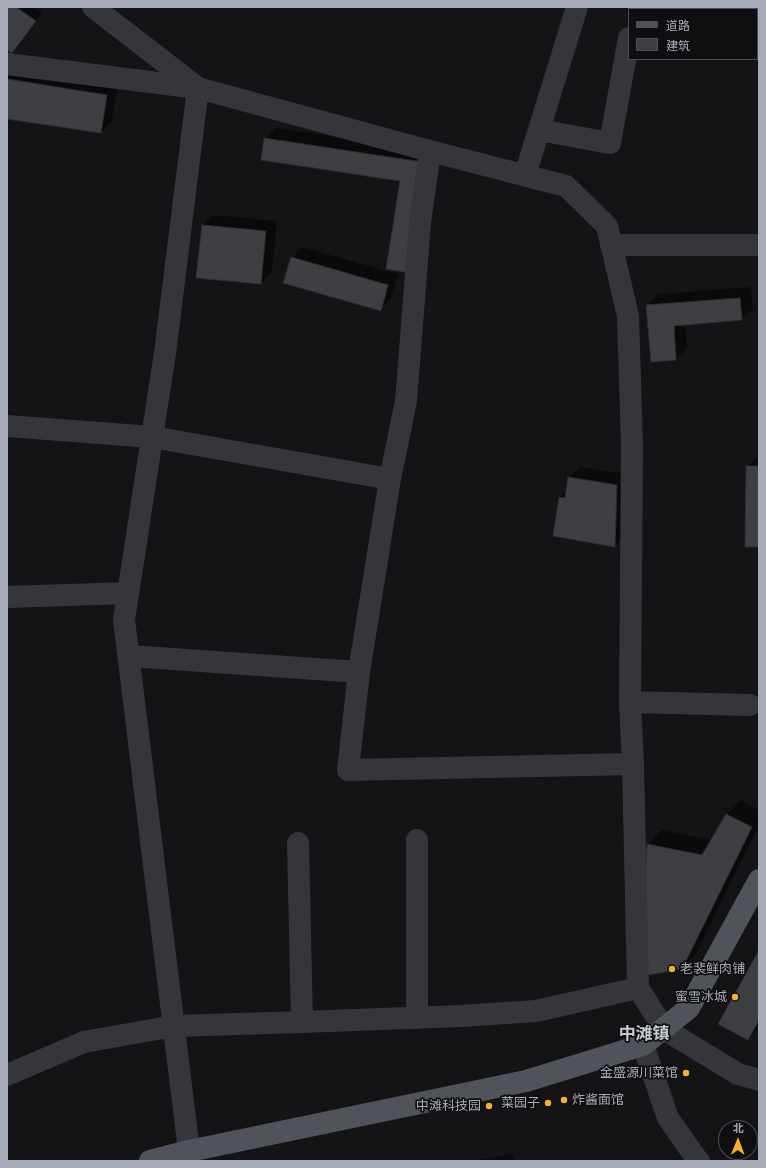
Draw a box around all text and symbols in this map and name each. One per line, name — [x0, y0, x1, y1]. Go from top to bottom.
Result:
legend — [628, 8, 758, 60]
text: 道路 — [666, 19, 690, 33]
text: 建筑 — [666, 39, 690, 53]
place label: 老裴鲜肉铺 — [680, 961, 745, 977]
marker: 老裴鲜肉铺 — [667, 964, 677, 974]
place label: 蜜雪冰城 — [675, 989, 727, 1005]
marker: 蜜雪冰城 — [730, 992, 740, 1002]
district label: 中滩镇 — [619, 1024, 669, 1044]
place label: 金盛源川菜馆 — [600, 1065, 678, 1081]
marker: 金盛源川菜馆 — [681, 1068, 691, 1078]
place label: 炸酱面馆 — [572, 1092, 624, 1108]
place label: 菜园子 — [501, 1095, 540, 1111]
marker: 炸酱面馆 — [559, 1095, 569, 1105]
place label: 中滩科技园 — [416, 1098, 481, 1114]
marker: 菜园子 — [543, 1098, 553, 1108]
marker: 中滩科技园 — [484, 1101, 494, 1111]
north arrow — [718, 1120, 758, 1160]
text: 北 — [733, 1122, 744, 1135]

